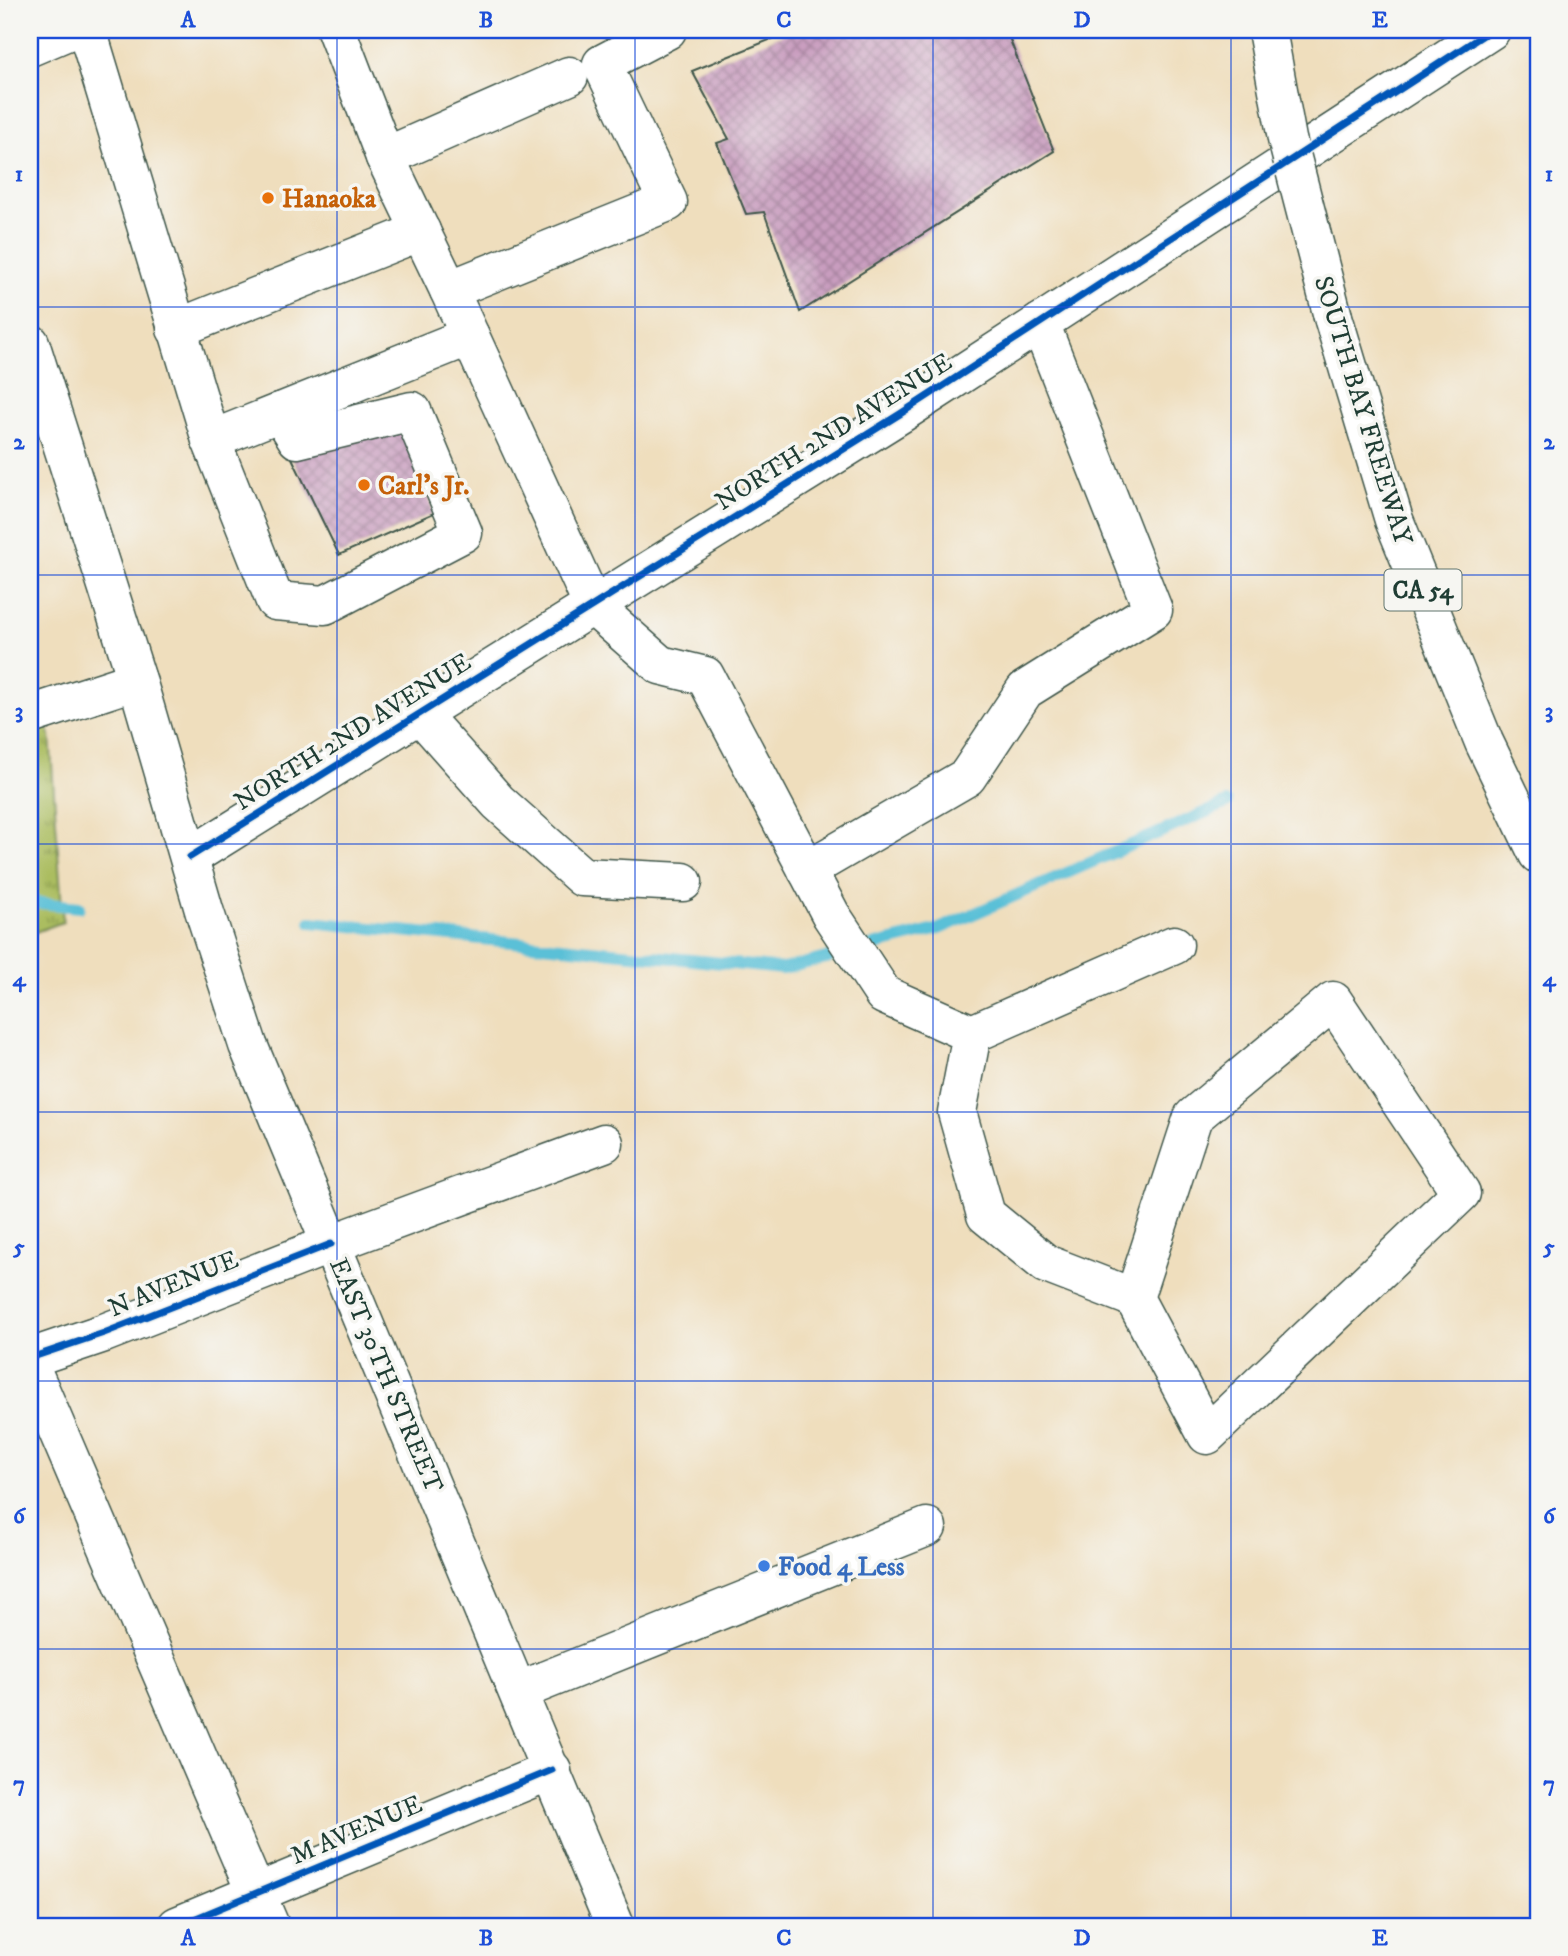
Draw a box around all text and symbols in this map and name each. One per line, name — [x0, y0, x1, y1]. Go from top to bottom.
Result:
text: A — [180, 6, 197, 35]
text: B — [479, 6, 493, 35]
text: C — [776, 6, 792, 35]
text: D — [1073, 6, 1091, 35]
text: E — [1372, 6, 1388, 35]
text: 1 — [15, 160, 23, 189]
text: 1 — [1545, 160, 1553, 189]
place label: Hanaoka — [282, 183, 377, 216]
marker: Hanaoka — [260, 190, 276, 206]
street label: SOUTH BAY FREEWAY — [1306, 272, 1419, 549]
street label: NORTH 2ND AVENUE — [709, 346, 958, 519]
text: 2 — [13, 428, 25, 457]
text: 2 — [1543, 428, 1555, 457]
place label: Carl's Jr. — [378, 470, 469, 503]
marker: Carl's Jr. — [356, 477, 372, 493]
road number: CA 54 — [1384, 570, 1462, 610]
street label: NORTH 2ND AVENUE — [228, 646, 477, 819]
text: 3 — [15, 697, 23, 726]
text: 3 — [1545, 697, 1553, 726]
text: 4 — [12, 965, 27, 994]
text: 4 — [1542, 965, 1557, 994]
text: 5 — [12, 1233, 25, 1262]
text: 5 — [1542, 1233, 1555, 1262]
street label: N AVENUE — [104, 1243, 243, 1325]
street label: EAST 30TH STREET — [321, 1253, 450, 1498]
text: 6 — [13, 1502, 27, 1531]
text: 6 — [1543, 1502, 1557, 1531]
place label: Food 4 Less — [778, 1551, 905, 1584]
marker: Food 4 Less — [756, 1558, 772, 1574]
text: 7 — [13, 1770, 25, 1799]
text: 7 — [1543, 1770, 1555, 1799]
street label: M AVENUE — [286, 1788, 427, 1873]
text: A — [180, 1924, 197, 1953]
text: B — [479, 1924, 493, 1953]
text: C — [776, 1924, 792, 1953]
text: D — [1073, 1924, 1091, 1953]
text: E — [1372, 1924, 1388, 1953]

